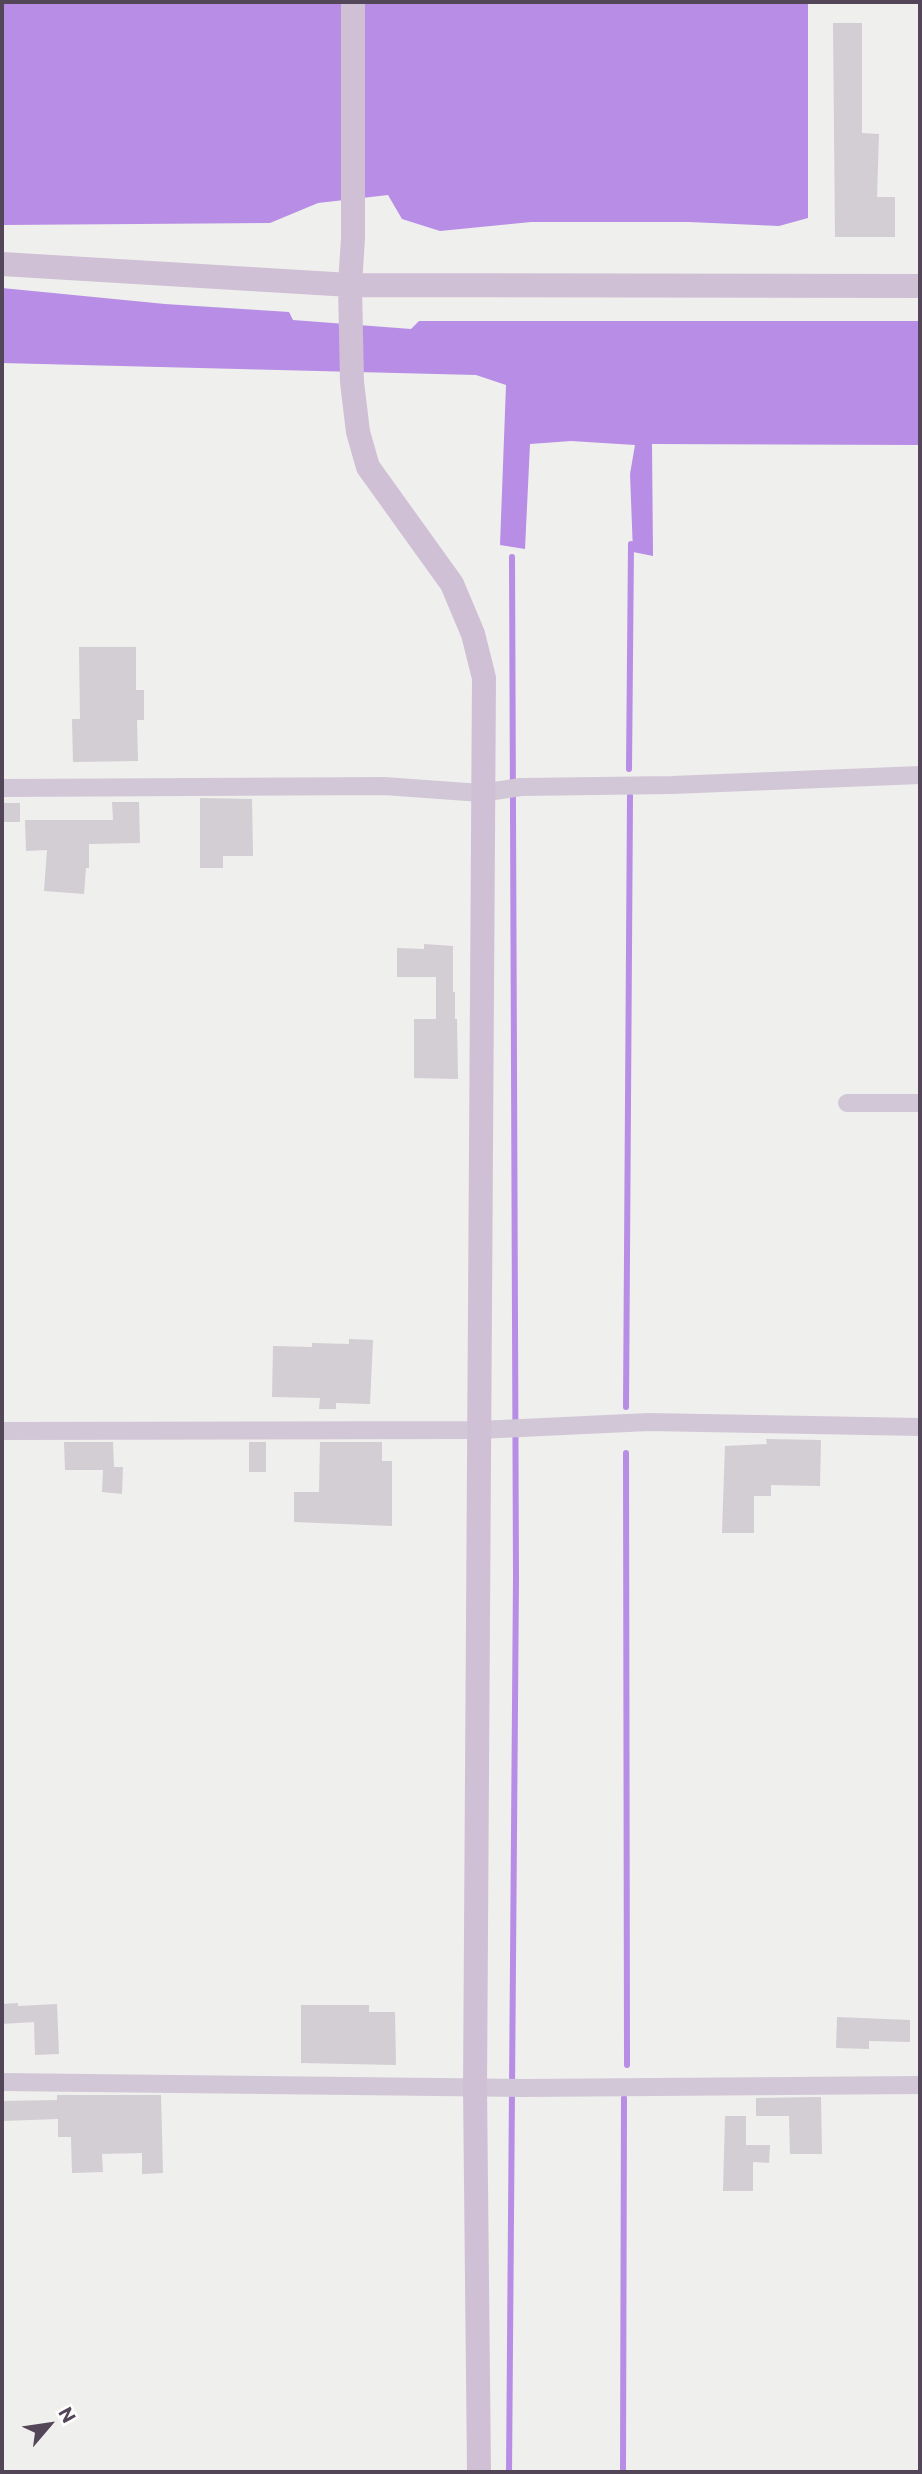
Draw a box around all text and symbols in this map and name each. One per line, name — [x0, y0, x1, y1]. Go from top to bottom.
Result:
north arrow — [14, 2390, 84, 2460]
text: N — [54, 2403, 81, 2426]

